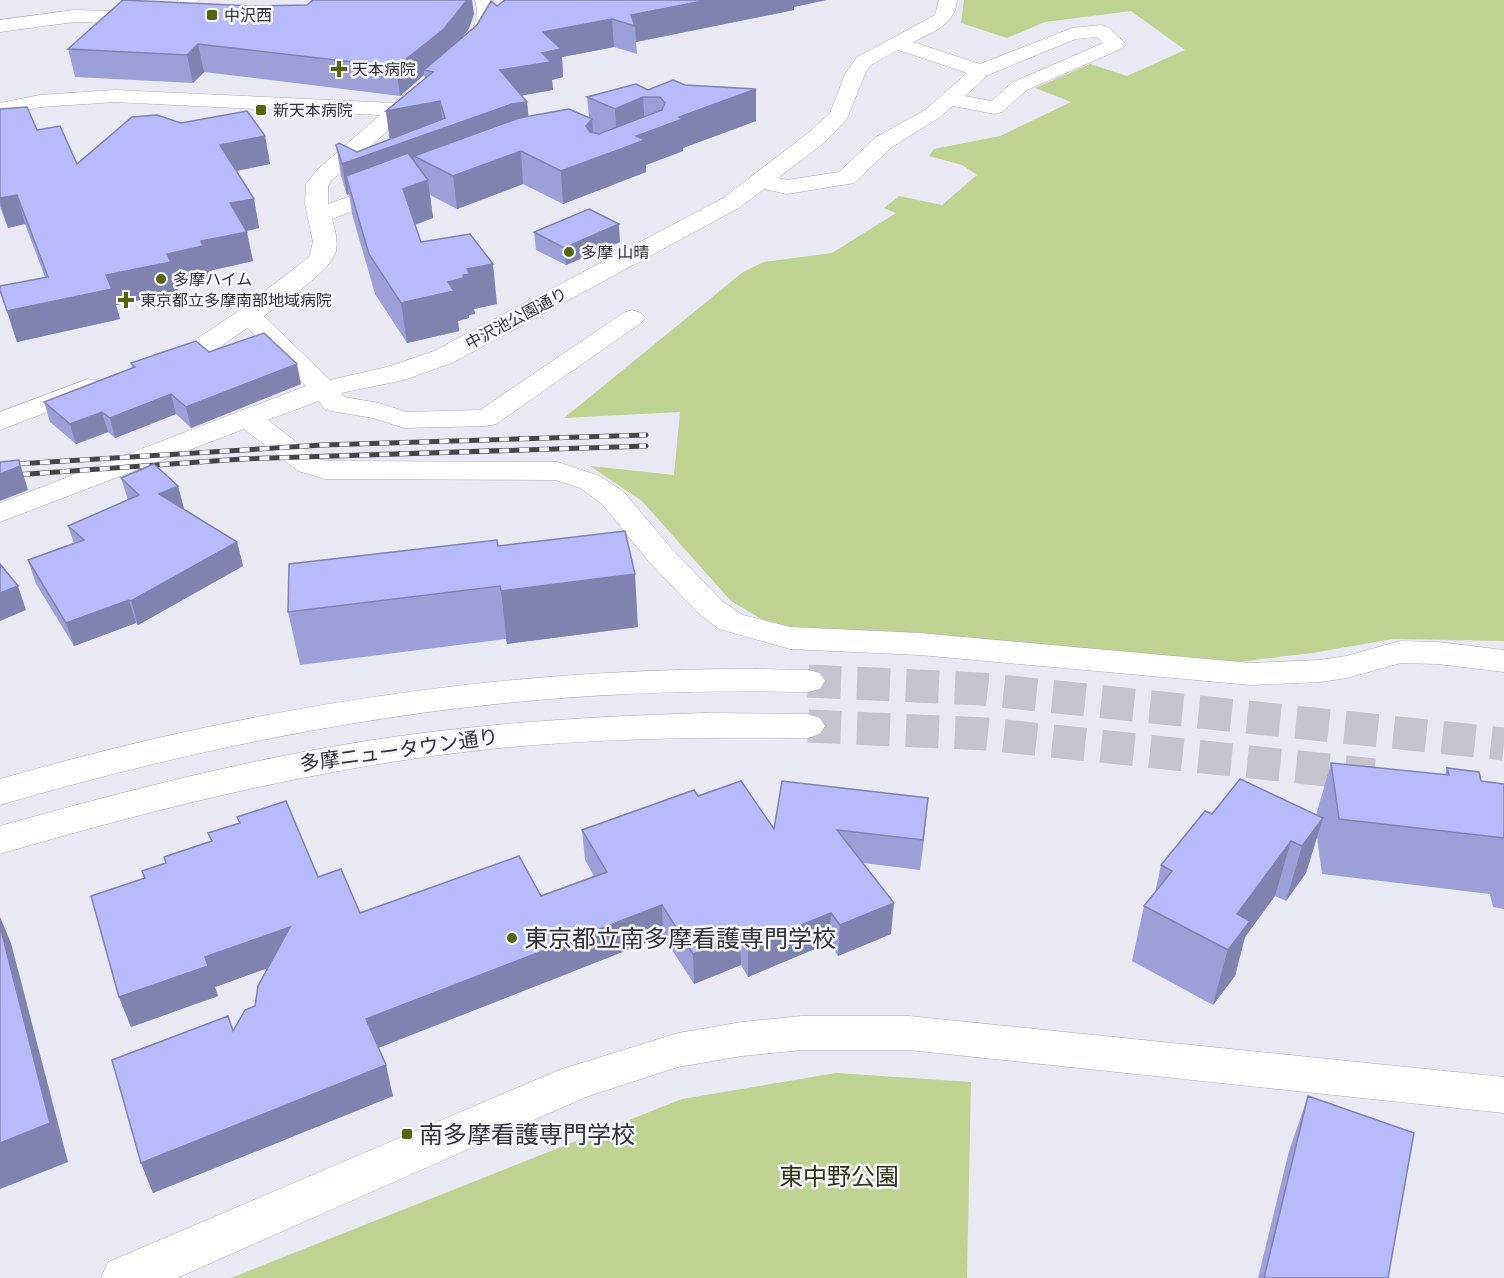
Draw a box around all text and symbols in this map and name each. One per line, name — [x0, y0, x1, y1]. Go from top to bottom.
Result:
place label: 中沢西 — [224, 5, 272, 25]
marker: 中沢西 — [205, 8, 219, 22]
place label: 天本病院 — [352, 59, 416, 79]
marker: 天本病院 — [330, 60, 348, 78]
place label: 新天本病院 — [273, 100, 353, 120]
marker: 新天本病院 — [254, 103, 268, 117]
place label: 多摩 山晴 — [581, 242, 649, 262]
marker: 多摩 山晴 — [562, 245, 576, 259]
place label: 多摩ハイム — [173, 269, 252, 289]
marker: 多摩ハイム — [154, 272, 168, 286]
street label: 中沢池公園通り — [462, 283, 570, 353]
place label: 東京都立多摩南部地域病院 — [140, 290, 332, 310]
marker: 東京都立多摩南部地域病院 — [117, 291, 135, 309]
street label: 多摩ニュータウン通り — [298, 723, 500, 777]
place label: 東京都立南多摩看護専門学校 — [524, 923, 836, 954]
marker: 東京都立南多摩看護専門学校 — [505, 931, 519, 945]
place label: 南多摩看護専門学校 — [419, 1119, 635, 1150]
marker: 南多摩看護専門学校 — [400, 1127, 414, 1141]
park label: 東中野公園 — [779, 1161, 899, 1192]

